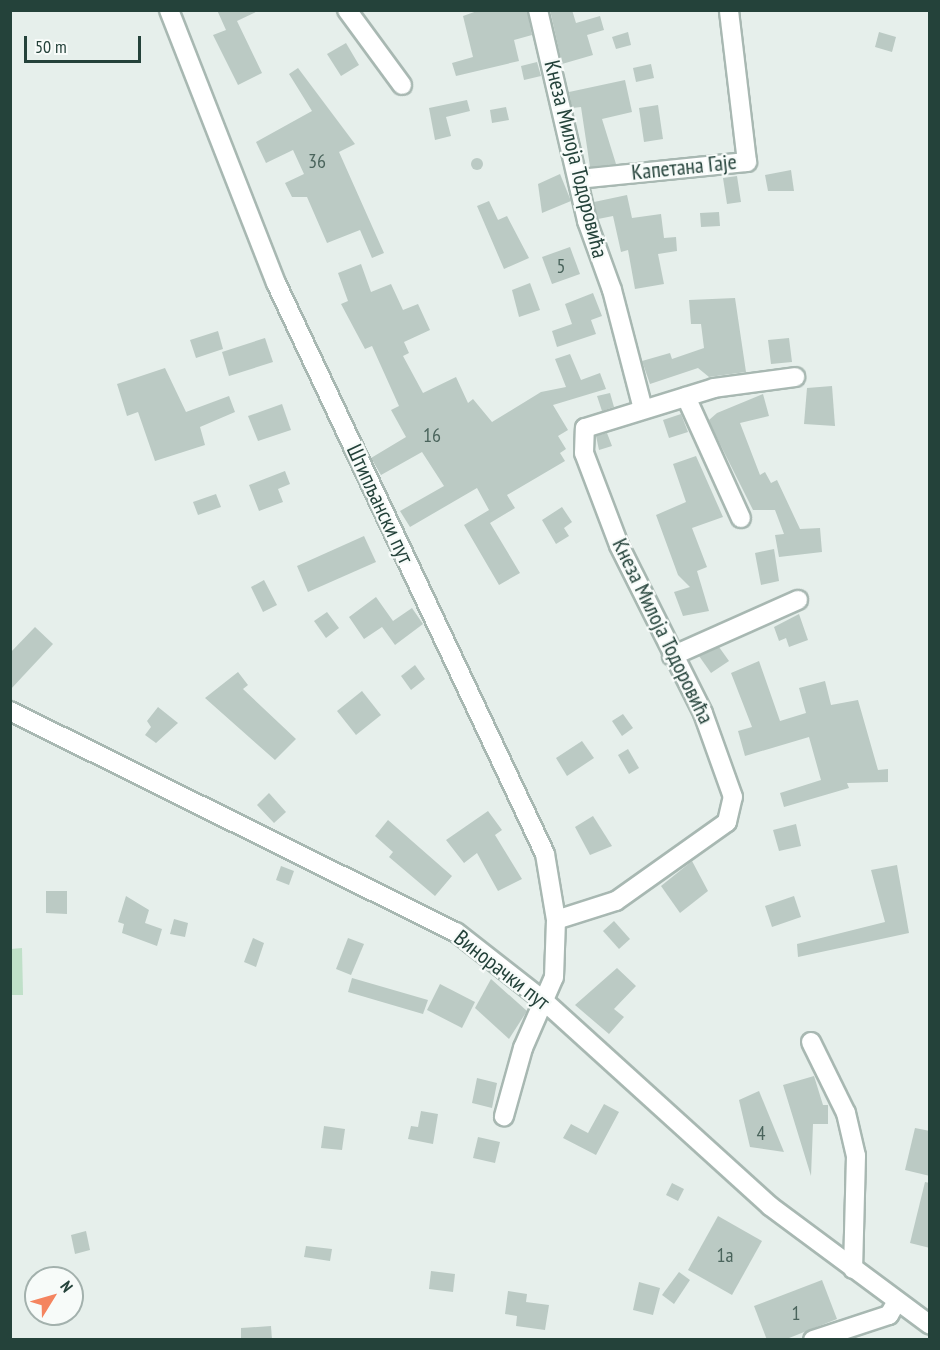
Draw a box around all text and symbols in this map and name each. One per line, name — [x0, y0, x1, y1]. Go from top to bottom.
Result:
scale bar — [27, 24, 144, 62]
text: 50 m — [35, 35, 67, 58]
street label: Кнеза Милоја Тодоровића — [539, 57, 613, 261]
street label: Капетана Гаје — [630, 148, 738, 186]
house number: 36 — [308, 149, 326, 173]
house number: 5 — [557, 254, 565, 278]
house number: 16 — [423, 423, 441, 447]
street label: Штипљански пут — [341, 440, 419, 568]
street label: Кнеза Милоја Тодоровића — [607, 534, 719, 728]
street label: Винорачки пут — [449, 925, 555, 1015]
house number: 4 — [757, 1121, 765, 1145]
house number: 1a — [717, 1243, 733, 1267]
north arrow — [24, 1266, 84, 1326]
text: N — [56, 1277, 77, 1296]
house number: 1 — [792, 1301, 800, 1325]

